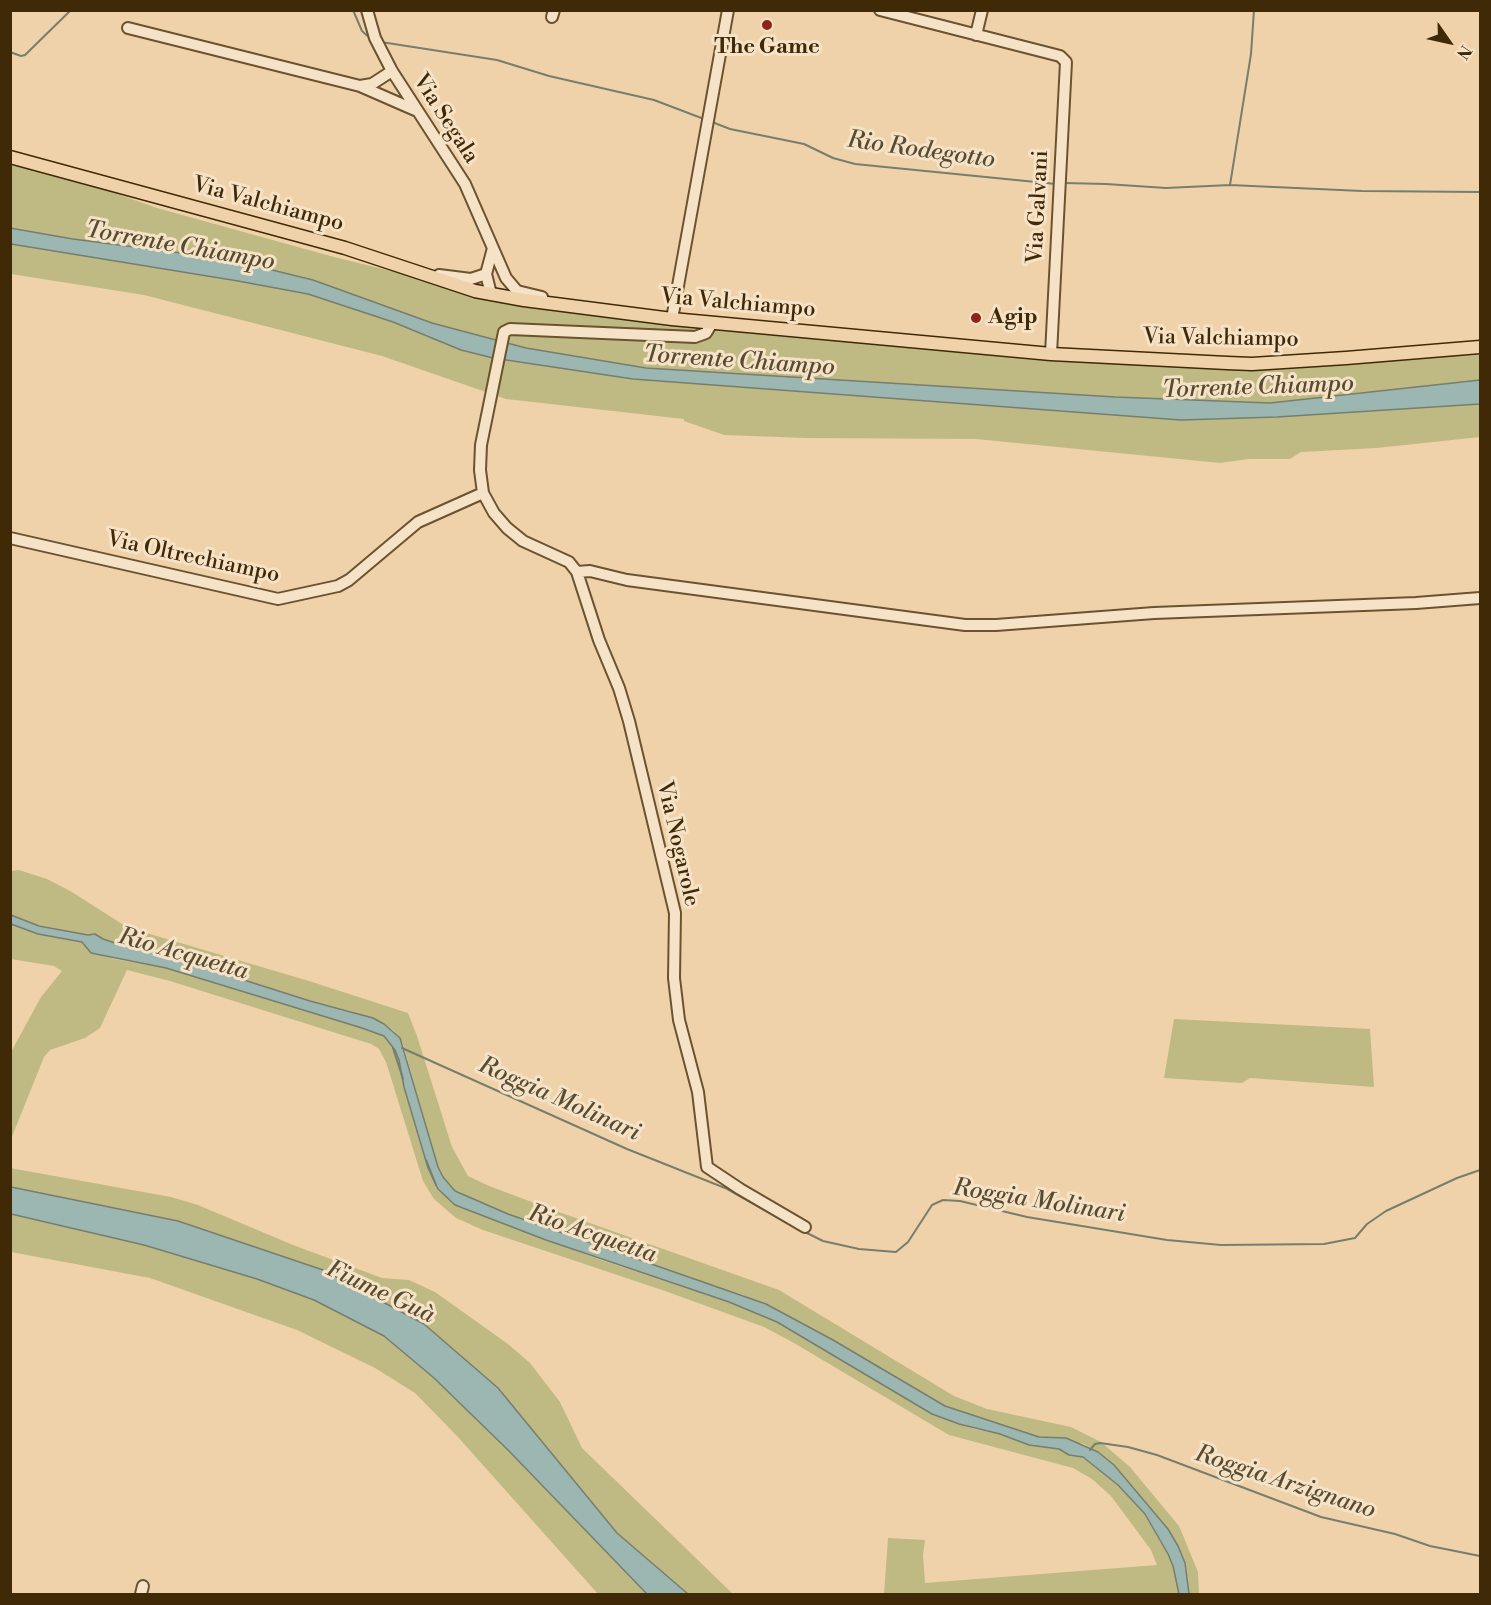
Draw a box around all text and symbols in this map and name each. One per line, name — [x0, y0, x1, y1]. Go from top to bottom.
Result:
north arrow — [1419, 12, 1479, 72]
marker: The Game — [760, 18, 774, 32]
place label: The Game — [714, 35, 820, 61]
text: N — [1452, 41, 1476, 63]
street label: Via Segala — [406, 69, 484, 169]
water label: Rio Rodegotto — [845, 126, 997, 176]
street label: Via Galvani — [1023, 149, 1055, 265]
street label: Via Valchiampo — [189, 172, 347, 238]
water label: Torrente Chiampo — [83, 216, 277, 278]
street label: Via Valchiampo — [659, 284, 817, 324]
place label: Agip — [988, 305, 1038, 331]
marker: Agip — [969, 311, 983, 325]
street label: Via Valchiampo — [1143, 324, 1299, 354]
water label: Torrente Chiampo — [642, 341, 836, 383]
water label: Torrente Chiampo — [1162, 370, 1354, 406]
street label: Via Oltrechiampo — [104, 527, 282, 589]
street label: Via Nogarole — [650, 779, 704, 909]
water label: Rio Acquetta — [115, 923, 251, 987]
water label: Roggia Molinari — [474, 1052, 644, 1148]
water label: Roggia Molinari — [951, 1174, 1127, 1230]
water label: Rio Acquetta — [524, 1200, 660, 1270]
water label: Fiume Guà — [321, 1255, 439, 1331]
water label: Roggia Arzignano — [1191, 1440, 1379, 1526]

